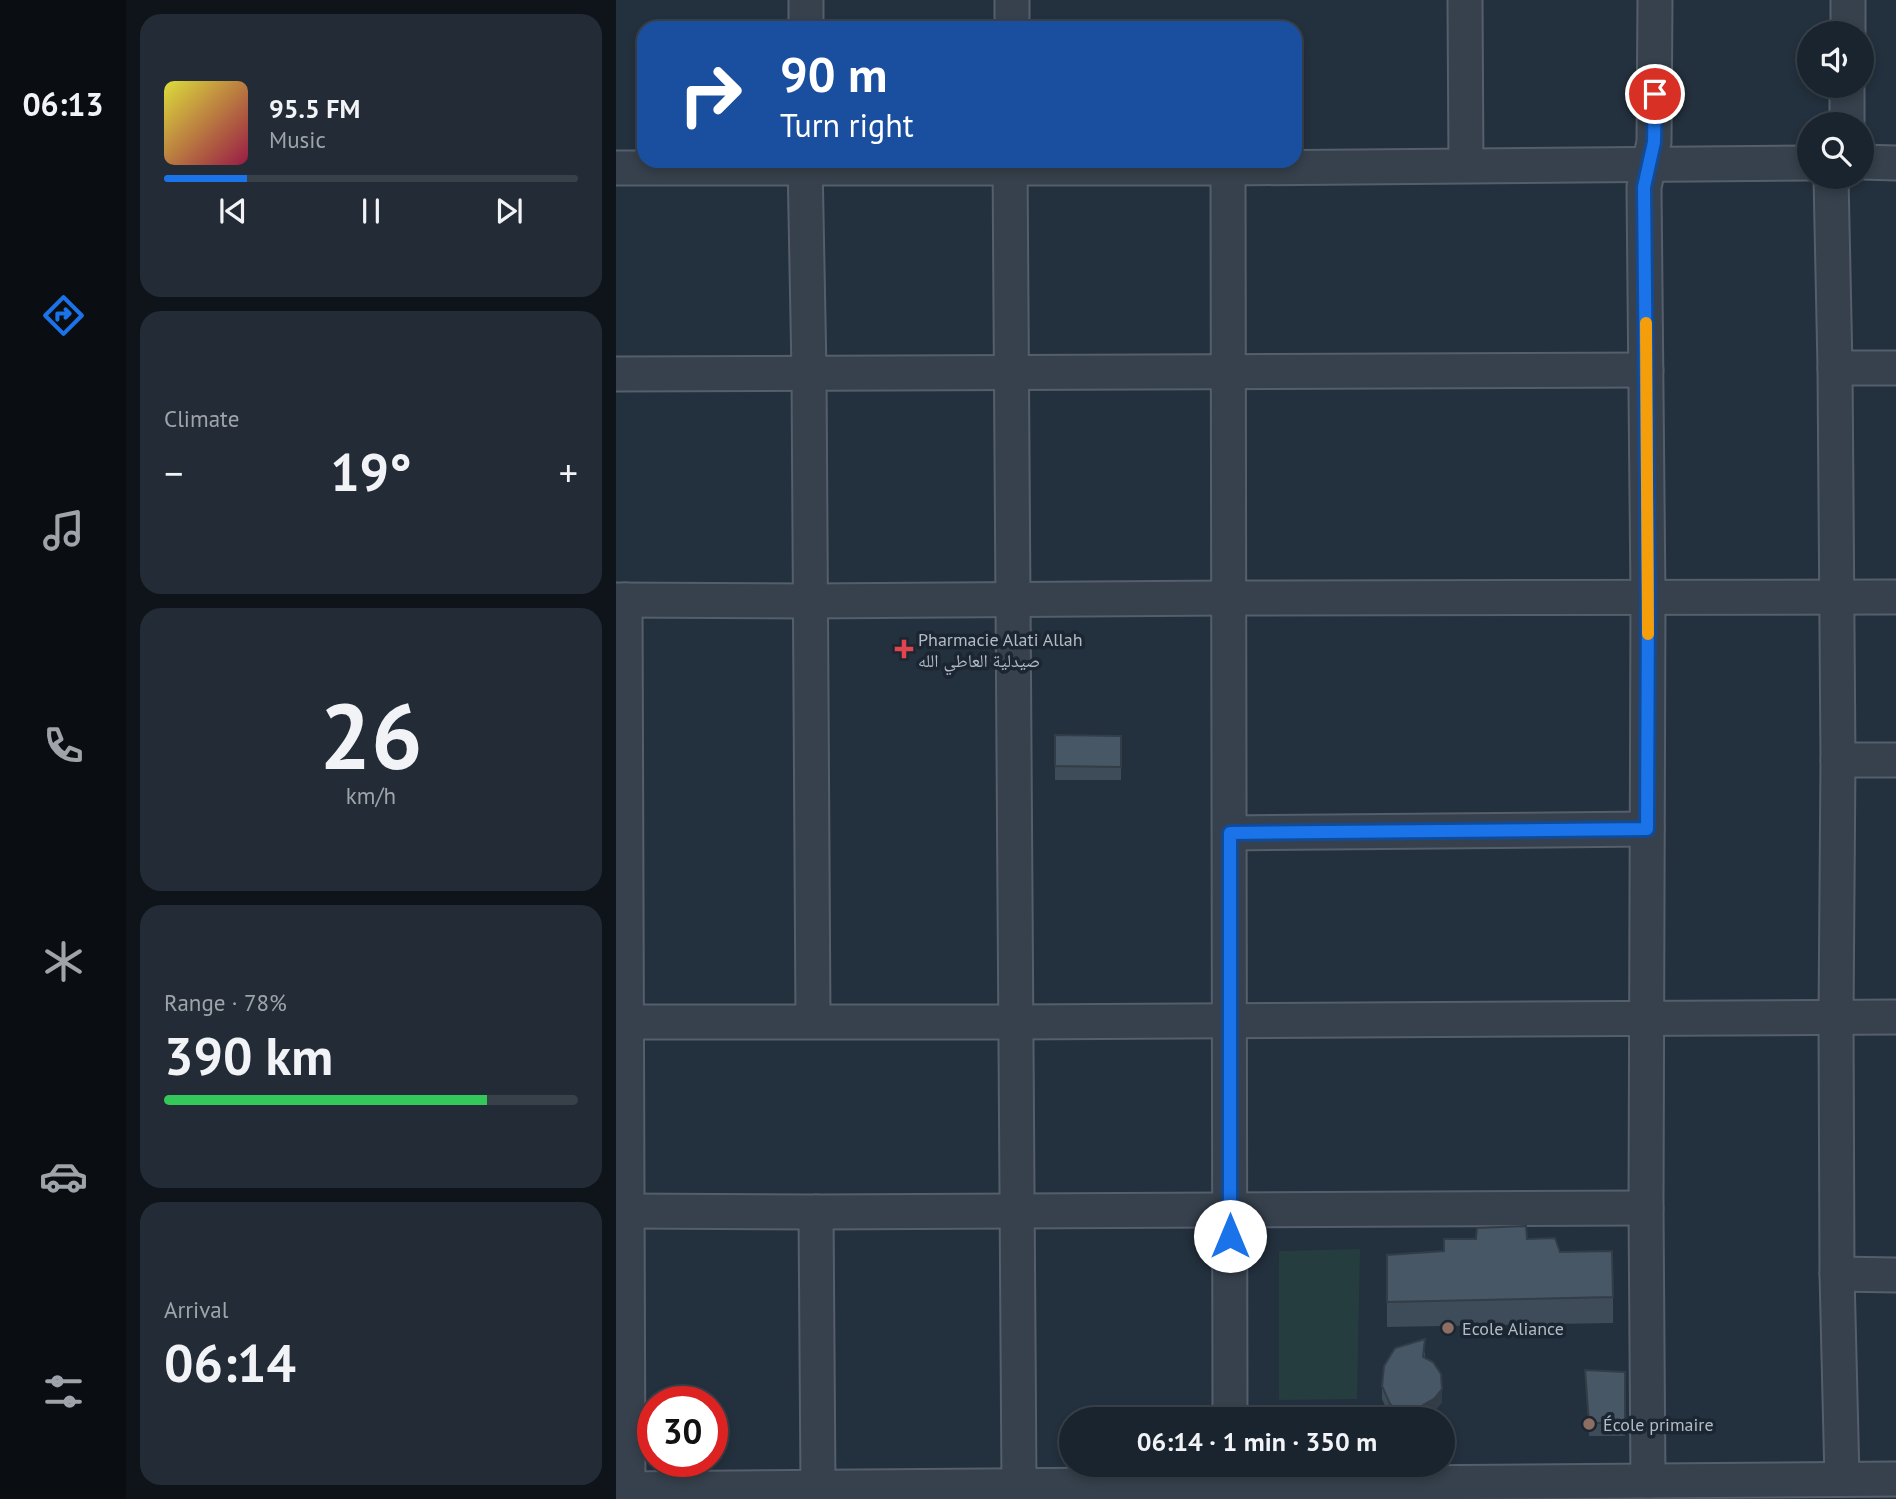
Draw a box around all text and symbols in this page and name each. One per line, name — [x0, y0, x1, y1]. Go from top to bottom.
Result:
map controls — [1797, 21, 1874, 189]
button: sound — [1797, 21, 1874, 98]
text: 90 m — [780, 42, 887, 106]
icon: right — [665, 49, 756, 140]
pin — [1625, 64, 1685, 124]
icon: arrive — [1636, 75, 1674, 113]
text: 06:13 — [22, 83, 104, 125]
text: 95.5 FM — [269, 92, 360, 125]
text: Turn right — [780, 104, 914, 146]
button: search — [1797, 112, 1874, 189]
text: Music — [269, 125, 326, 154]
icon: previous — [214, 192, 252, 230]
icon: pause — [352, 192, 390, 230]
icon: next — [490, 192, 528, 230]
icon: directions — [39, 291, 88, 340]
text: Climate — [164, 404, 239, 433]
text: 19° — [330, 438, 412, 505]
text: − — [164, 448, 183, 497]
text: + — [559, 448, 578, 497]
icon: music — [39, 506, 88, 555]
place label: Pharmacie Alati Allah صيدلية العاطي الله — [918, 628, 1083, 675]
marker: Pharmacie Alati Allah صيدلية العاطي الله — [896, 641, 912, 657]
text: 26 — [319, 676, 423, 794]
icon: phone — [39, 721, 88, 770]
text: km/h — [346, 781, 396, 810]
icon: climate — [39, 937, 88, 986]
text: Range · 78% — [164, 988, 287, 1017]
text: 390 km — [164, 1022, 333, 1089]
icon: car — [39, 1152, 88, 1201]
position arrow — [1193, 1199, 1267, 1273]
text: Arrival — [164, 1295, 228, 1324]
place label: Ecole Aliance — [1462, 1317, 1564, 1340]
marker: Ecole Aliance — [1440, 1320, 1456, 1336]
text: 06:14 — [164, 1329, 296, 1396]
icon: filters — [39, 1367, 88, 1416]
speed limit sign: 30 — [637, 1386, 728, 1477]
place label: École primaire — [1603, 1413, 1714, 1436]
marker: École primaire — [1581, 1416, 1597, 1432]
text: 06:14 · 1 min · 350 m — [1137, 1425, 1377, 1458]

